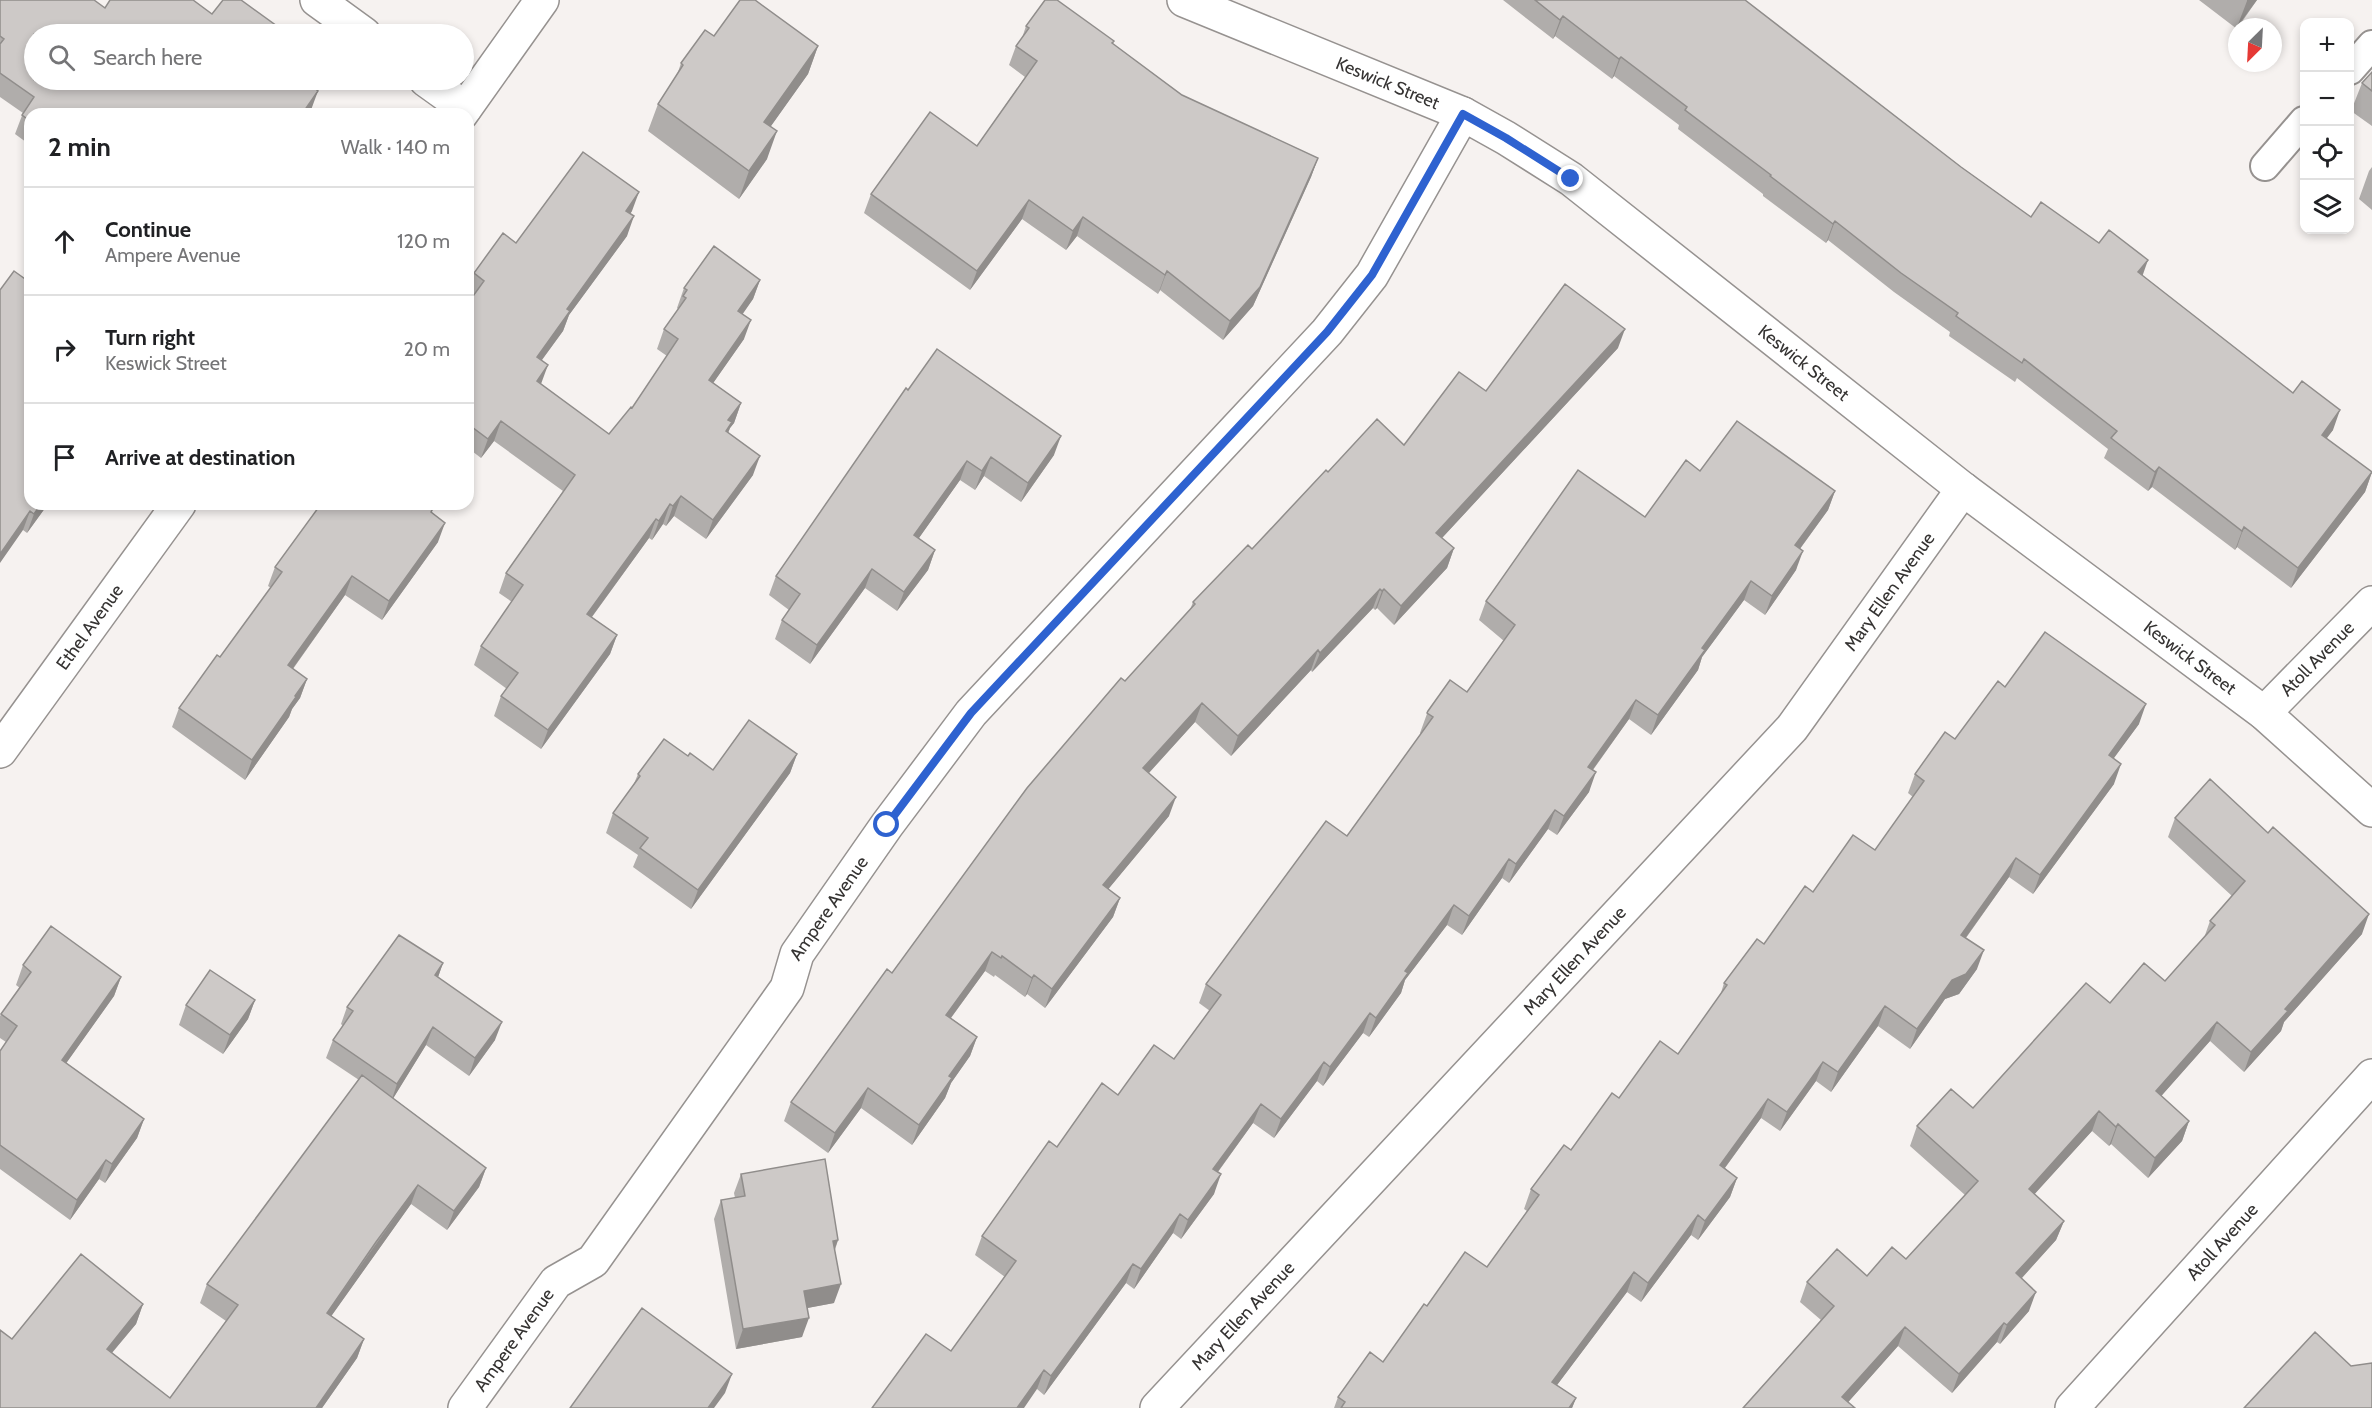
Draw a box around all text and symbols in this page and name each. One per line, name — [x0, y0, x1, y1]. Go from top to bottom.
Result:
north arrow — [2228, 18, 2282, 72]
map controls — [2300, 18, 2354, 234]
button: + — [2300, 18, 2354, 72]
search box — [24, 24, 474, 90]
icon: search — [45, 41, 78, 74]
text: Search here — [93, 44, 202, 71]
street label: Keswick Street — [1333, 52, 1443, 114]
button: − — [2300, 72, 2354, 126]
button: locate — [2300, 126, 2354, 180]
text: 2 min — [48, 131, 111, 163]
text: Walk · 140 m — [341, 135, 450, 159]
route end — [1557, 165, 1583, 191]
button: layers — [2300, 180, 2354, 234]
text: Continue — [105, 216, 191, 243]
icon: ahead — [48, 225, 81, 258]
text: 120 m — [397, 229, 450, 253]
text: Ampere Avenue — [105, 243, 240, 267]
street label: Keswick Street — [1754, 320, 1853, 406]
text: Turn right — [105, 324, 195, 351]
icon: right — [48, 333, 81, 366]
text: 20 m — [404, 337, 450, 361]
text: Keswick Street — [105, 351, 227, 375]
icon: arrive — [48, 441, 81, 474]
text: Arrive at destination — [105, 444, 295, 471]
street label: Mary Ellen Avenue — [1840, 528, 1939, 655]
street label: Ethel Avenue — [51, 580, 128, 674]
street label: Keswick Street — [2139, 616, 2240, 699]
street label: Atoll Avenue — [2276, 617, 2359, 701]
route start — [873, 811, 899, 837]
street label: Ampere Avenue — [785, 852, 873, 965]
street label: Mary Ellen Avenue — [1519, 902, 1631, 1020]
street label: Atoll Avenue — [2182, 1199, 2263, 1285]
street label: Mary Ellen Avenue — [1187, 1257, 1299, 1375]
street label: Ampere Avenue — [470, 1284, 559, 1396]

